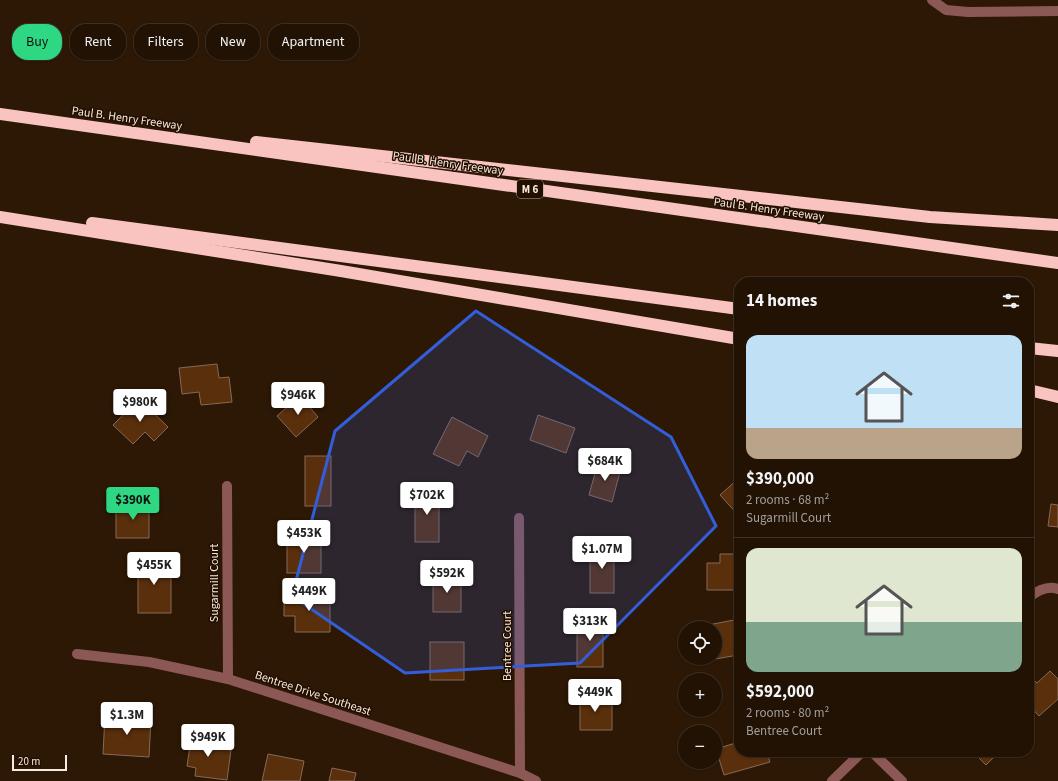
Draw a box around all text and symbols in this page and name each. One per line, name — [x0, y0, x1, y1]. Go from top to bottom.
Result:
chip: Buy — [12, 24, 62, 60]
chip: Rent — [70, 24, 126, 60]
chip: Filters — [134, 24, 198, 60]
chip: New — [206, 24, 260, 60]
chip: Apartment — [268, 24, 359, 60]
street label: Paul B. Henry Freeway — [71, 102, 184, 135]
street label: Paul B. Henry Freeway — [392, 147, 505, 180]
road number: M 6 — [517, 180, 543, 198]
street label: Paul B. Henry Freeway — [713, 193, 826, 226]
text: 14 homes — [746, 289, 817, 313]
icon: filters — [1000, 290, 1022, 312]
icon: home — [848, 361, 920, 433]
pin: $946K — [270, 382, 326, 416]
text: $946K — [280, 386, 316, 404]
pin: $980K — [112, 389, 168, 423]
text: $980K — [122, 393, 158, 411]
pin: $684K — [577, 448, 633, 482]
text: $684K — [587, 452, 623, 470]
text: $390,000 — [746, 467, 814, 491]
pin: $702K — [399, 482, 455, 516]
text: $702K — [409, 486, 445, 504]
pin: $390K — [105, 487, 161, 521]
text: $390K — [115, 491, 151, 509]
text: 2 rooms · 68 m² — [746, 491, 829, 509]
text: Sugarmill Court — [746, 509, 831, 527]
pin: $453K — [276, 520, 332, 554]
text: $453K — [286, 524, 322, 542]
pin: $1.07M — [569, 536, 635, 570]
text: $1.07M — [581, 540, 623, 558]
street label: Sugarmill Court — [206, 544, 223, 622]
pin: $455K — [126, 552, 182, 586]
text: $455K — [136, 556, 172, 574]
pin: $592K — [419, 560, 475, 594]
text: $592K — [429, 564, 465, 582]
icon: home — [848, 574, 920, 646]
pin: $449K — [281, 578, 337, 612]
text: $449K — [291, 582, 327, 600]
pin: $313K — [562, 608, 618, 642]
street label: Bentree Court — [499, 611, 516, 681]
text: $313K — [572, 612, 608, 630]
map controls — [678, 621, 722, 769]
button: locate — [678, 621, 722, 665]
street label: Bentree Drive Southeast — [253, 667, 373, 720]
button: + — [678, 673, 722, 717]
pin: $449K — [567, 679, 623, 713]
text: $592,000 — [746, 680, 814, 704]
text: $449K — [577, 683, 613, 701]
pin: $1.3M — [99, 702, 155, 736]
text: 2 rooms · 80 m² — [746, 704, 829, 722]
text: $1.3M — [110, 706, 144, 724]
text: Bentree Court — [746, 722, 822, 740]
pin: $949K — [180, 724, 236, 758]
button: − — [678, 725, 722, 769]
text: $949K — [190, 728, 226, 746]
scale bar — [12, 753, 67, 772]
text: 20 m — [18, 754, 40, 769]

